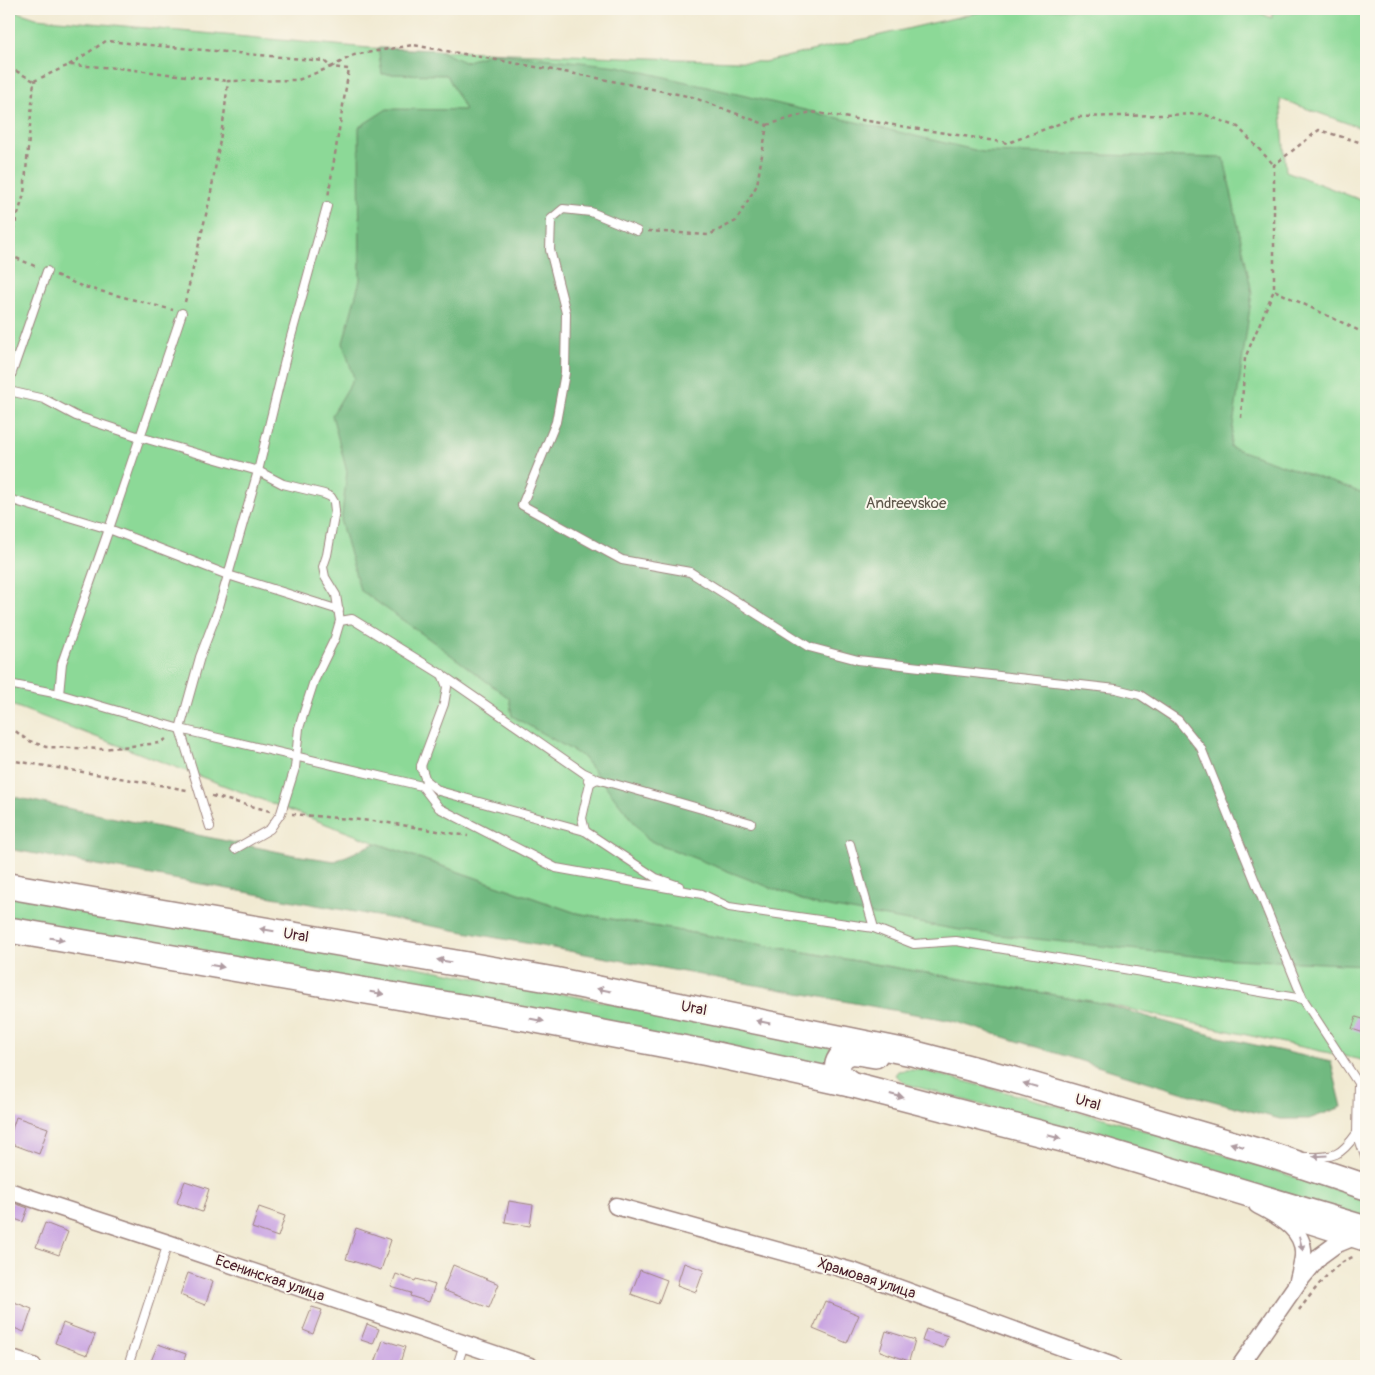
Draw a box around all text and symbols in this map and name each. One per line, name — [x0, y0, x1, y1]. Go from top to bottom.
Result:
park label: Andreevskoe — [866, 494, 947, 513]
street label: Ural — [282, 924, 310, 947]
one-way arrow — [258, 926, 274, 934]
one-way arrow — [49, 935, 65, 943]
one-way arrow — [436, 957, 452, 965]
one-way arrow — [209, 962, 225, 970]
one-way arrow — [595, 986, 611, 994]
one-way arrow — [370, 989, 386, 997]
street label: Ural — [679, 997, 708, 1020]
one-way arrow — [530, 1017, 546, 1025]
one-way arrow — [755, 1017, 771, 1025]
one-way arrow — [1023, 1081, 1038, 1089]
street label: Ural — [1073, 1090, 1103, 1115]
one-way arrow — [889, 1092, 904, 1100]
one-way arrow — [1046, 1133, 1062, 1141]
one-way arrow — [1229, 1141, 1244, 1149]
one-way arrow — [1312, 1153, 1328, 1161]
one-way arrow — [1297, 1237, 1305, 1252]
street label: Есенинская улица — [213, 1251, 327, 1306]
street label: Храмовая улица — [815, 1254, 918, 1303]

